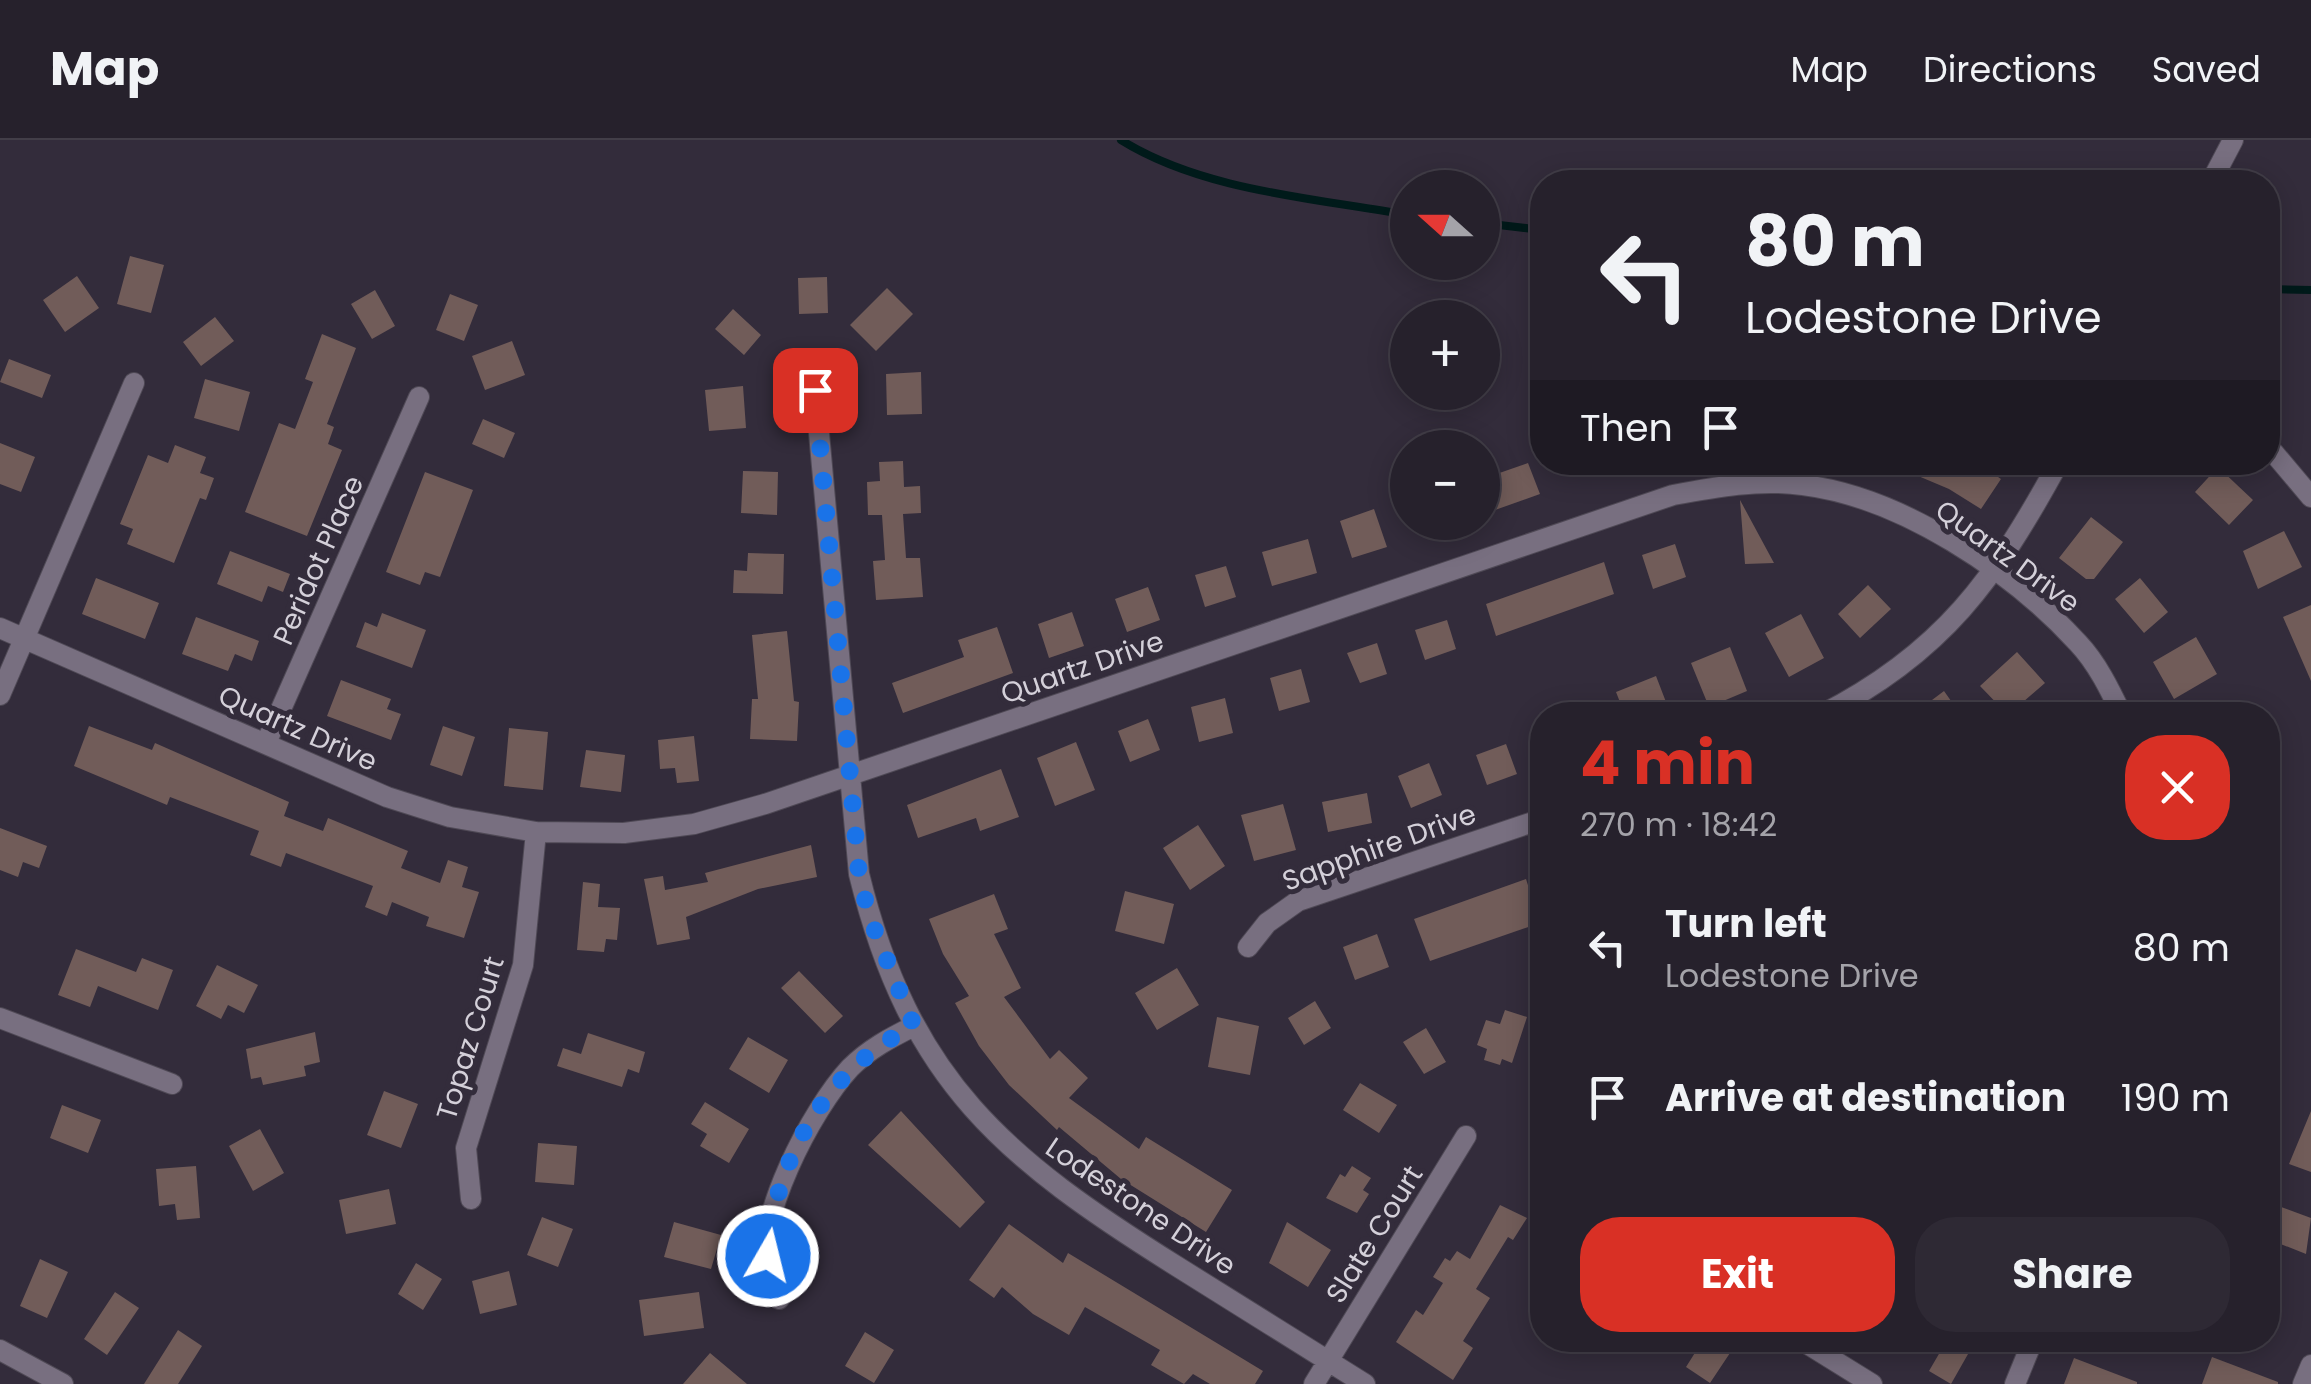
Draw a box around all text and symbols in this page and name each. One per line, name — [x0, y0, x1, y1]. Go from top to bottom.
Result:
text: Map — [50, 35, 159, 102]
text: Map — [1791, 45, 1868, 94]
text: Directions — [1923, 45, 2097, 94]
text: Saved — [2152, 45, 2261, 94]
north arrow — [1390, 170, 1500, 280]
map controls — [1390, 170, 1500, 540]
text: 80 m — [1745, 192, 1925, 291]
icon: left — [1580, 210, 1710, 340]
text: Lodestone Drive — [1745, 286, 2102, 349]
button: + — [1390, 300, 1500, 410]
pin — [773, 348, 858, 433]
icon: arrive — [788, 363, 843, 418]
icon: arrive — [1693, 400, 1748, 455]
text: Then — [1580, 401, 1673, 454]
button: − — [1390, 430, 1500, 540]
street label: Peridot Place — [264, 469, 373, 651]
street label: Quartz Drive — [1927, 491, 2088, 622]
street label: Quartz Drive — [995, 621, 1169, 714]
street label: Quartz Drive — [212, 676, 383, 781]
text: 4 min — [1580, 721, 1755, 805]
button: close — [2125, 735, 2230, 840]
street label: Sapphire Drive — [1277, 794, 1481, 901]
text: 270 m · 18:42 — [1580, 802, 1777, 847]
text: Turn left — [1665, 897, 1827, 950]
icon: left — [1580, 920, 1635, 975]
text: 80 m — [2133, 921, 2230, 974]
street label: Topaz Court — [427, 952, 514, 1125]
text: Lodestone Drive — [1665, 953, 1919, 998]
icon: arrive — [1580, 1070, 1635, 1125]
text: Arrive at destination — [1665, 1071, 2066, 1124]
text: 190 m — [2121, 1071, 2230, 1124]
street label: Lodestone Drive — [1038, 1128, 1244, 1285]
street label: Slate Court — [1317, 1158, 1432, 1310]
position arrow — [716, 1204, 820, 1308]
button: Exit — [1580, 1217, 1895, 1332]
button: Share — [1915, 1217, 2230, 1332]

